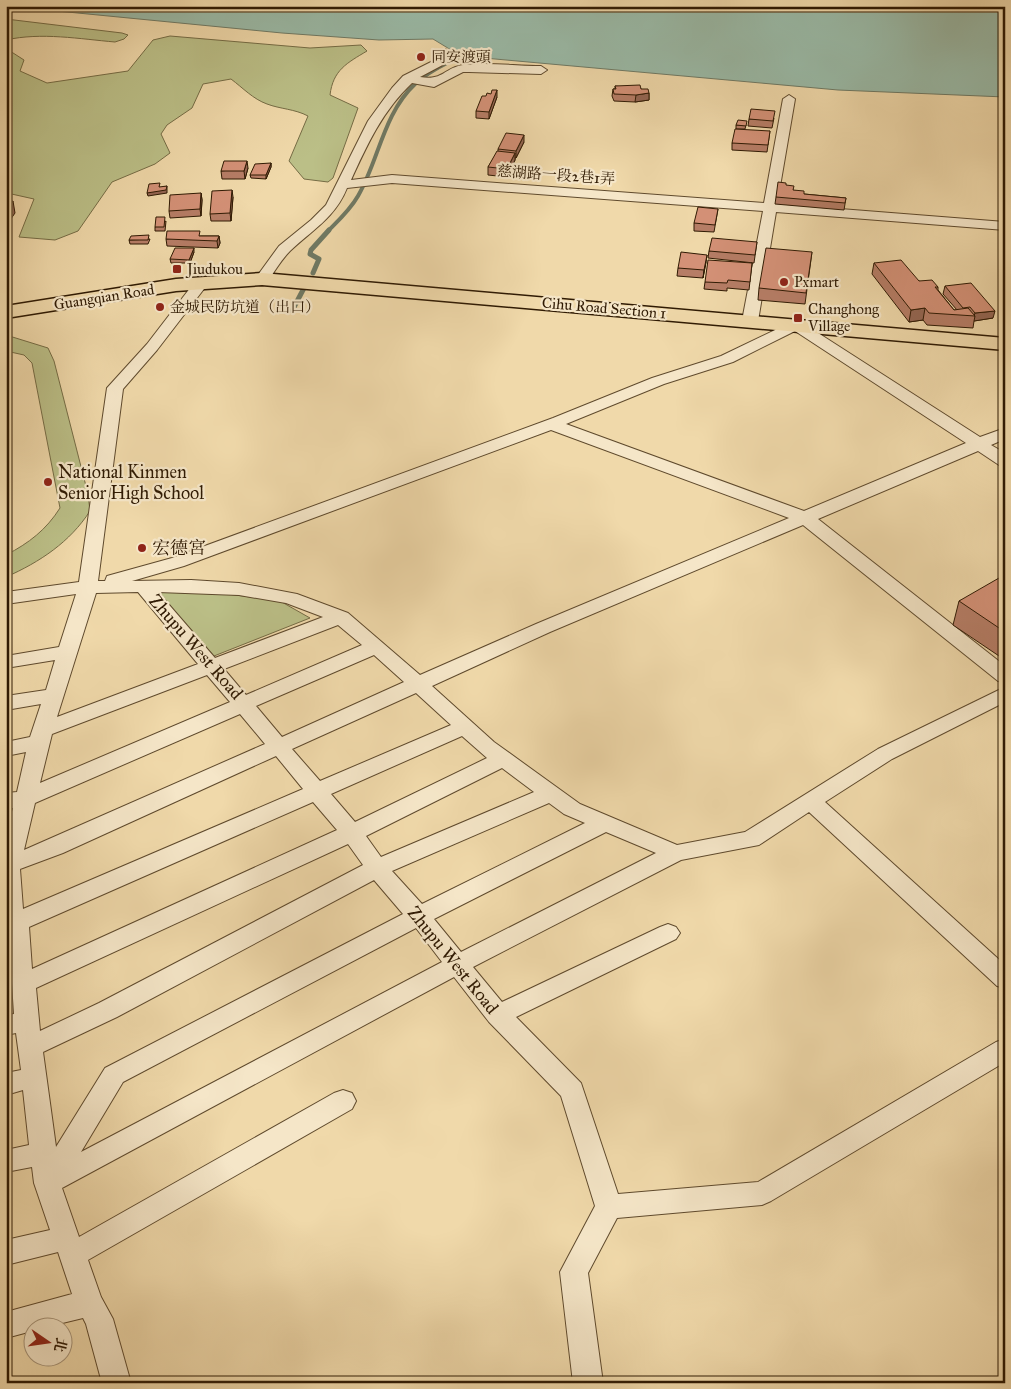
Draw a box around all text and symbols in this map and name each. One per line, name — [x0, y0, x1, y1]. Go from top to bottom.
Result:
place label: 同安渡頭 — [431, 48, 491, 66]
marker: 同安渡頭 — [415, 51, 427, 63]
street label: 慈湖路一段2巷1弄 — [496, 162, 616, 188]
place label: Jiudukou — [185, 260, 243, 279]
marker: Jiudukou — [171, 263, 183, 275]
place label: Pxmart — [794, 273, 840, 291]
marker: Pxmart — [778, 276, 790, 288]
street label: Guangqian Road — [53, 280, 156, 315]
street label: Cihu Road Section 1 — [541, 294, 667, 322]
place label: 金城民防坑道（出口） — [170, 298, 320, 316]
place label: Changhong Village — [807, 300, 880, 335]
marker: 金城民防坑道（出口） — [154, 301, 166, 313]
marker: Changhong Village — [792, 312, 804, 324]
place label: National Kinmen Senior High School — [58, 461, 204, 505]
marker: National Kinmen Senior High School — [42, 476, 54, 488]
place label: 宏德宮 — [152, 537, 206, 559]
marker: 宏德宮 — [136, 542, 148, 554]
street label: Zhupu West Road — [144, 590, 248, 704]
street label: Zhupu West Road — [403, 902, 503, 1018]
north arrow — [22, 1316, 72, 1366]
text: 北 — [50, 1336, 70, 1354]

